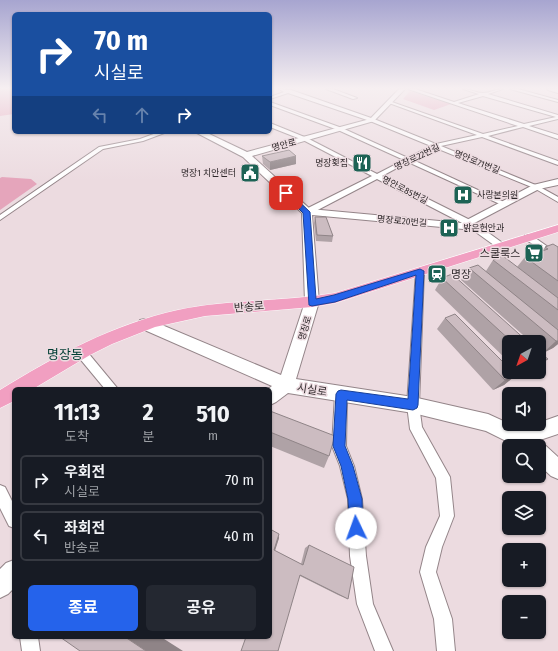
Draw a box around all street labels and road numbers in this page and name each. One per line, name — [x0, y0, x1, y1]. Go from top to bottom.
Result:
street label: 명안로 — [271, 137, 297, 153]
street label: 명장로22번길 — [393, 142, 441, 172]
street label: 명안로71번길 — [453, 148, 501, 176]
street label: 명안로85번길 — [380, 174, 430, 206]
street label: 명장로20번길 — [377, 214, 427, 228]
street label: 반송로 — [233, 299, 265, 315]
street label: 명장로 — [297, 315, 313, 341]
street label: 시실로 — [296, 381, 328, 399]

